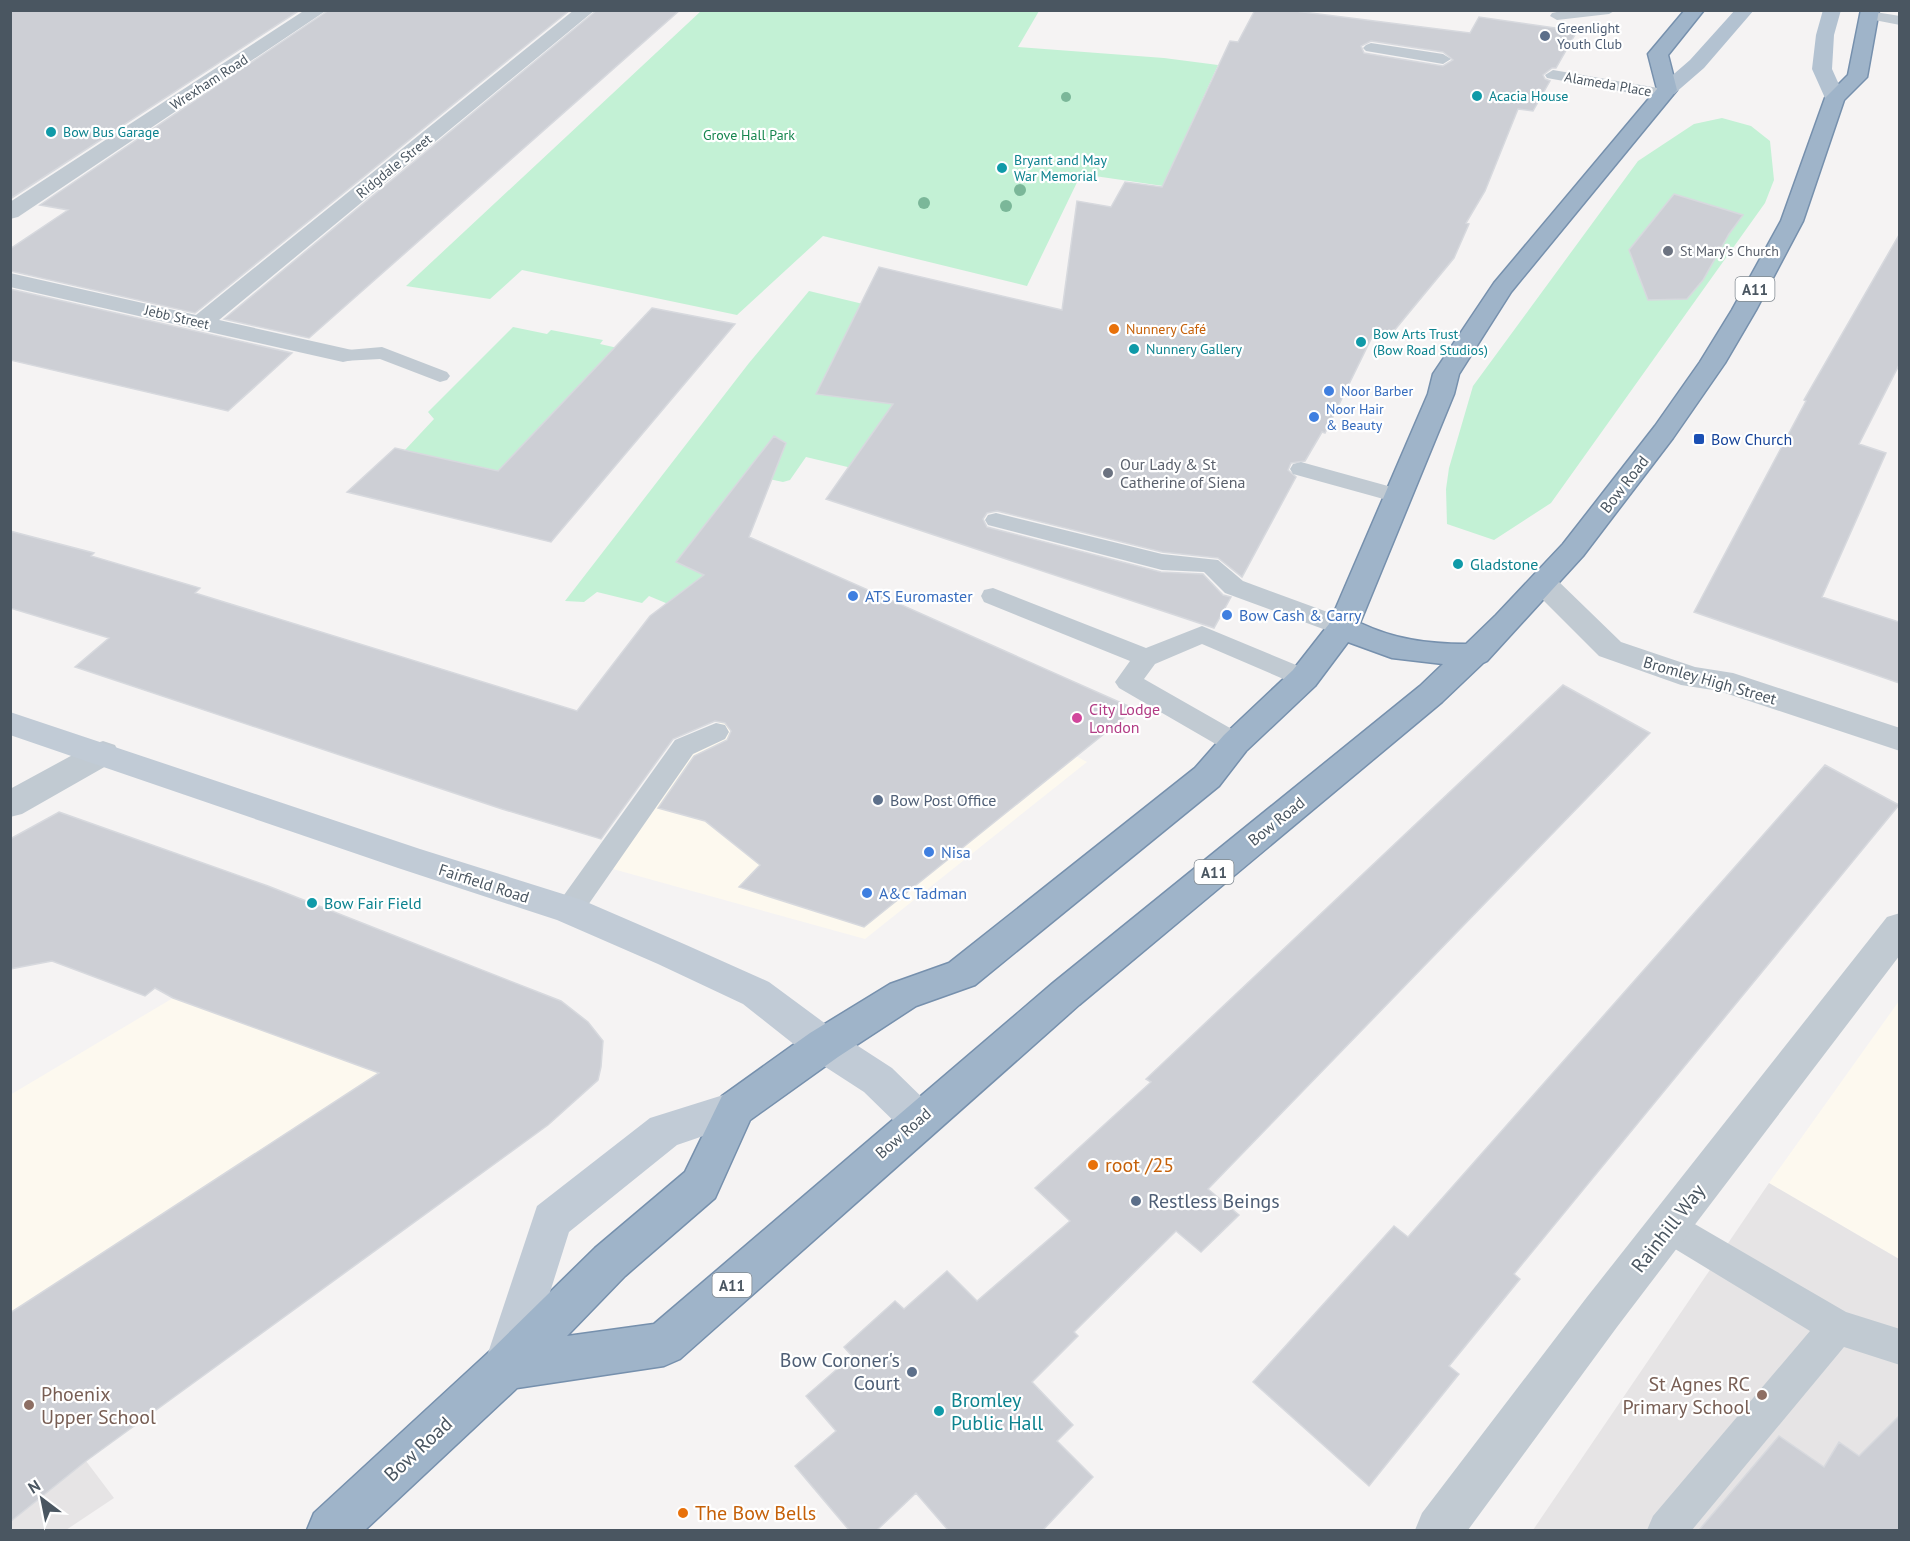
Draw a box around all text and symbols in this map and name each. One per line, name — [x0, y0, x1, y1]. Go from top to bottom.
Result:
place label: Greenlight Youth Club — [1557, 19, 1622, 53]
marker: Greenlight Youth Club — [1538, 29, 1552, 43]
street label: Wrexham Road — [167, 50, 251, 114]
street label: Alameda Place — [1563, 68, 1653, 100]
place label: Acacia House — [1489, 87, 1568, 105]
marker: Acacia House — [1470, 89, 1484, 103]
place label: Bow Bus Garage — [63, 123, 159, 141]
marker: Bow Bus Garage — [44, 125, 58, 139]
park label: Grove Hall Park — [703, 126, 795, 144]
street label: Ridgdale Street — [352, 130, 436, 202]
place label: Bryant and May War Memorial — [1014, 151, 1107, 185]
marker: Bryant and May War Memorial — [995, 161, 1009, 175]
place label: St Mary's Church — [1680, 242, 1779, 260]
marker: St Mary's Church — [1661, 244, 1675, 258]
road number: A11 — [1736, 277, 1774, 301]
street label: Jebb Street — [142, 301, 211, 333]
place label: Nunnery Café — [1126, 320, 1206, 338]
marker: Nunnery Café — [1107, 322, 1121, 336]
place label: Bow Arts Trust (Bow Road Studios) — [1373, 325, 1488, 359]
marker: Bow Arts Trust (Bow Road Studios) — [1354, 335, 1368, 349]
place label: Nunnery Gallery — [1146, 340, 1242, 358]
marker: Nunnery Gallery — [1127, 342, 1141, 356]
place label: Noor Barber — [1341, 382, 1413, 400]
marker: Noor Barber — [1322, 384, 1336, 398]
place label: Noor Hair & Beauty — [1326, 400, 1384, 434]
marker: Noor Hair & Beauty — [1307, 410, 1321, 424]
place label: Bow Church — [1711, 429, 1792, 449]
marker: Bow Church — [1692, 432, 1706, 446]
street label: Bow Road — [1595, 451, 1653, 517]
place label: Our Lady & St Catherine of Siena — [1120, 454, 1245, 492]
marker: Our Lady & St Catherine of Siena — [1101, 466, 1115, 480]
place label: Gladstone — [1470, 554, 1538, 574]
marker: Gladstone — [1451, 557, 1465, 571]
place label: ATS Euromaster — [865, 586, 973, 606]
marker: ATS Euromaster — [846, 589, 860, 603]
place label: Bow Cash & Carry — [1239, 605, 1362, 625]
marker: Bow Cash & Carry — [1220, 608, 1234, 622]
street label: Bromley High Street — [1641, 651, 1779, 709]
place label: City Lodge London — [1089, 699, 1160, 737]
marker: City Lodge London — [1070, 711, 1084, 725]
place label: Bow Post Office — [890, 790, 996, 810]
street label: Bow Road — [1244, 792, 1308, 850]
marker: Bow Post Office — [871, 793, 885, 807]
place label: Nisa — [941, 842, 971, 862]
marker: Nisa — [922, 845, 936, 859]
street label: Fairfield Road — [436, 859, 532, 907]
road number: A11 — [1194, 860, 1234, 884]
place label: A&C Tadman — [879, 883, 967, 903]
marker: A&C Tadman — [860, 886, 874, 900]
place label: Bow Fair Field — [324, 893, 422, 913]
marker: Bow Fair Field — [305, 896, 319, 910]
street label: Bow Road — [871, 1103, 935, 1163]
place label: root /25 — [1105, 1152, 1174, 1178]
marker: root /25 — [1086, 1158, 1100, 1172]
street label: Rainhill Way — [1625, 1178, 1711, 1278]
place label: Restless Beings — [1148, 1188, 1280, 1214]
marker: Restless Beings — [1129, 1194, 1143, 1208]
road number: A11 — [712, 1273, 752, 1297]
place label: Bow Coroner's Court — [780, 1347, 900, 1396]
marker: Bow Coroner's Court — [905, 1365, 919, 1379]
place label: St Agnes RC Primary School — [1623, 1371, 1750, 1420]
place label: Phoenix Upper School — [41, 1381, 156, 1430]
place label: Bromley Public Hall — [951, 1387, 1043, 1436]
marker: St Agnes RC Primary School — [1755, 1388, 1769, 1402]
marker: Phoenix Upper School — [22, 1398, 36, 1412]
marker: Bromley Public Hall — [932, 1404, 946, 1418]
street label: Bow Road — [378, 1411, 458, 1487]
north arrow — [12, 1469, 72, 1529]
text: N — [24, 1475, 44, 1498]
place label: The Bow Bells — [695, 1500, 816, 1526]
marker: The Bow Bells — [676, 1506, 690, 1520]

